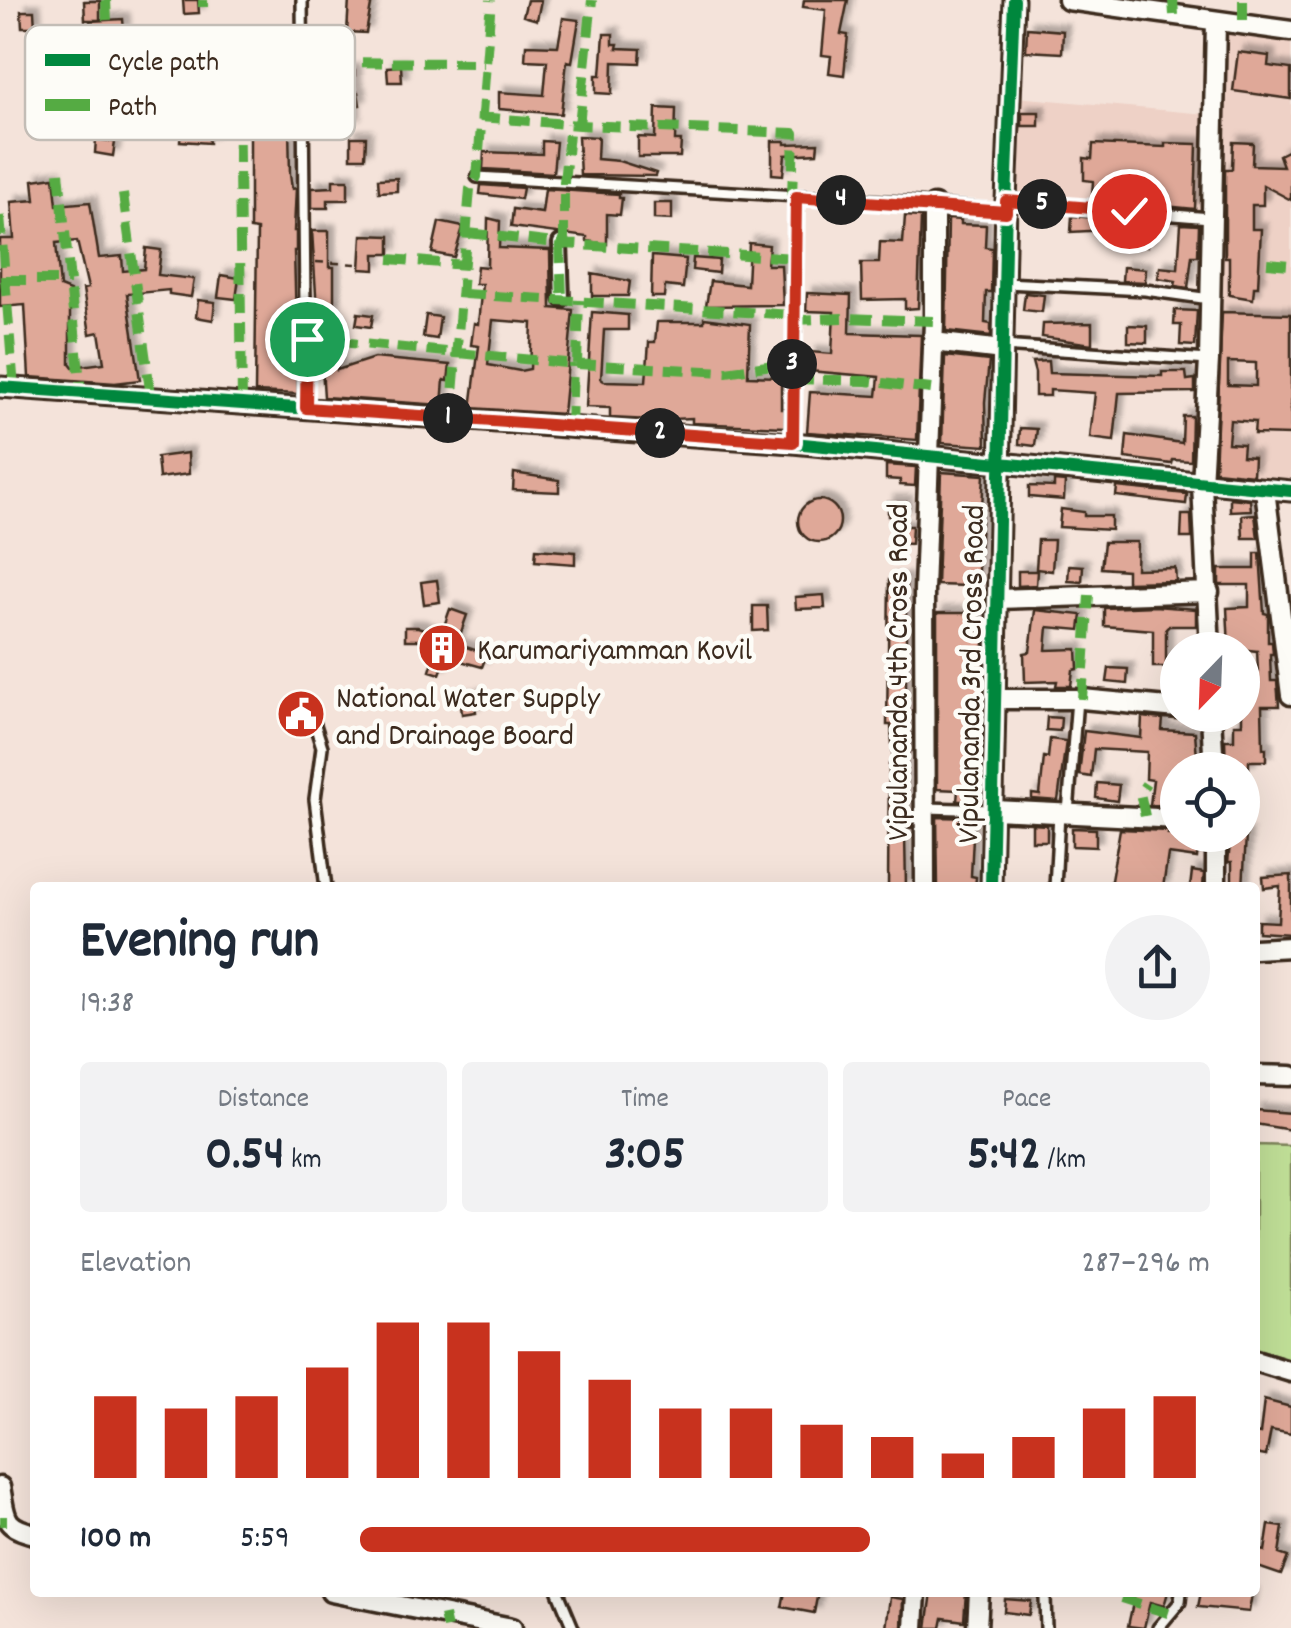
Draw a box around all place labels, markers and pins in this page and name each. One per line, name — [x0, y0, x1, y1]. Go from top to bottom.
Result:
pin — [1087, 169, 1172, 254]
pin: 4 — [816, 175, 866, 225]
pin: 5 — [1017, 179, 1067, 229]
pin — [265, 297, 350, 382]
pin: 3 — [767, 339, 817, 389]
pin: 1 — [423, 393, 473, 443]
pin: 2 — [635, 408, 685, 458]
building icon: Karumariyamman Kovil — [416, 622, 468, 674]
place label: Karumariyamman Kovil — [477, 630, 752, 676]
place label: National Water Supply and Drainage Board — [336, 678, 601, 761]
public building icon: National Water Supply and Drainage Board — [275, 688, 327, 740]

